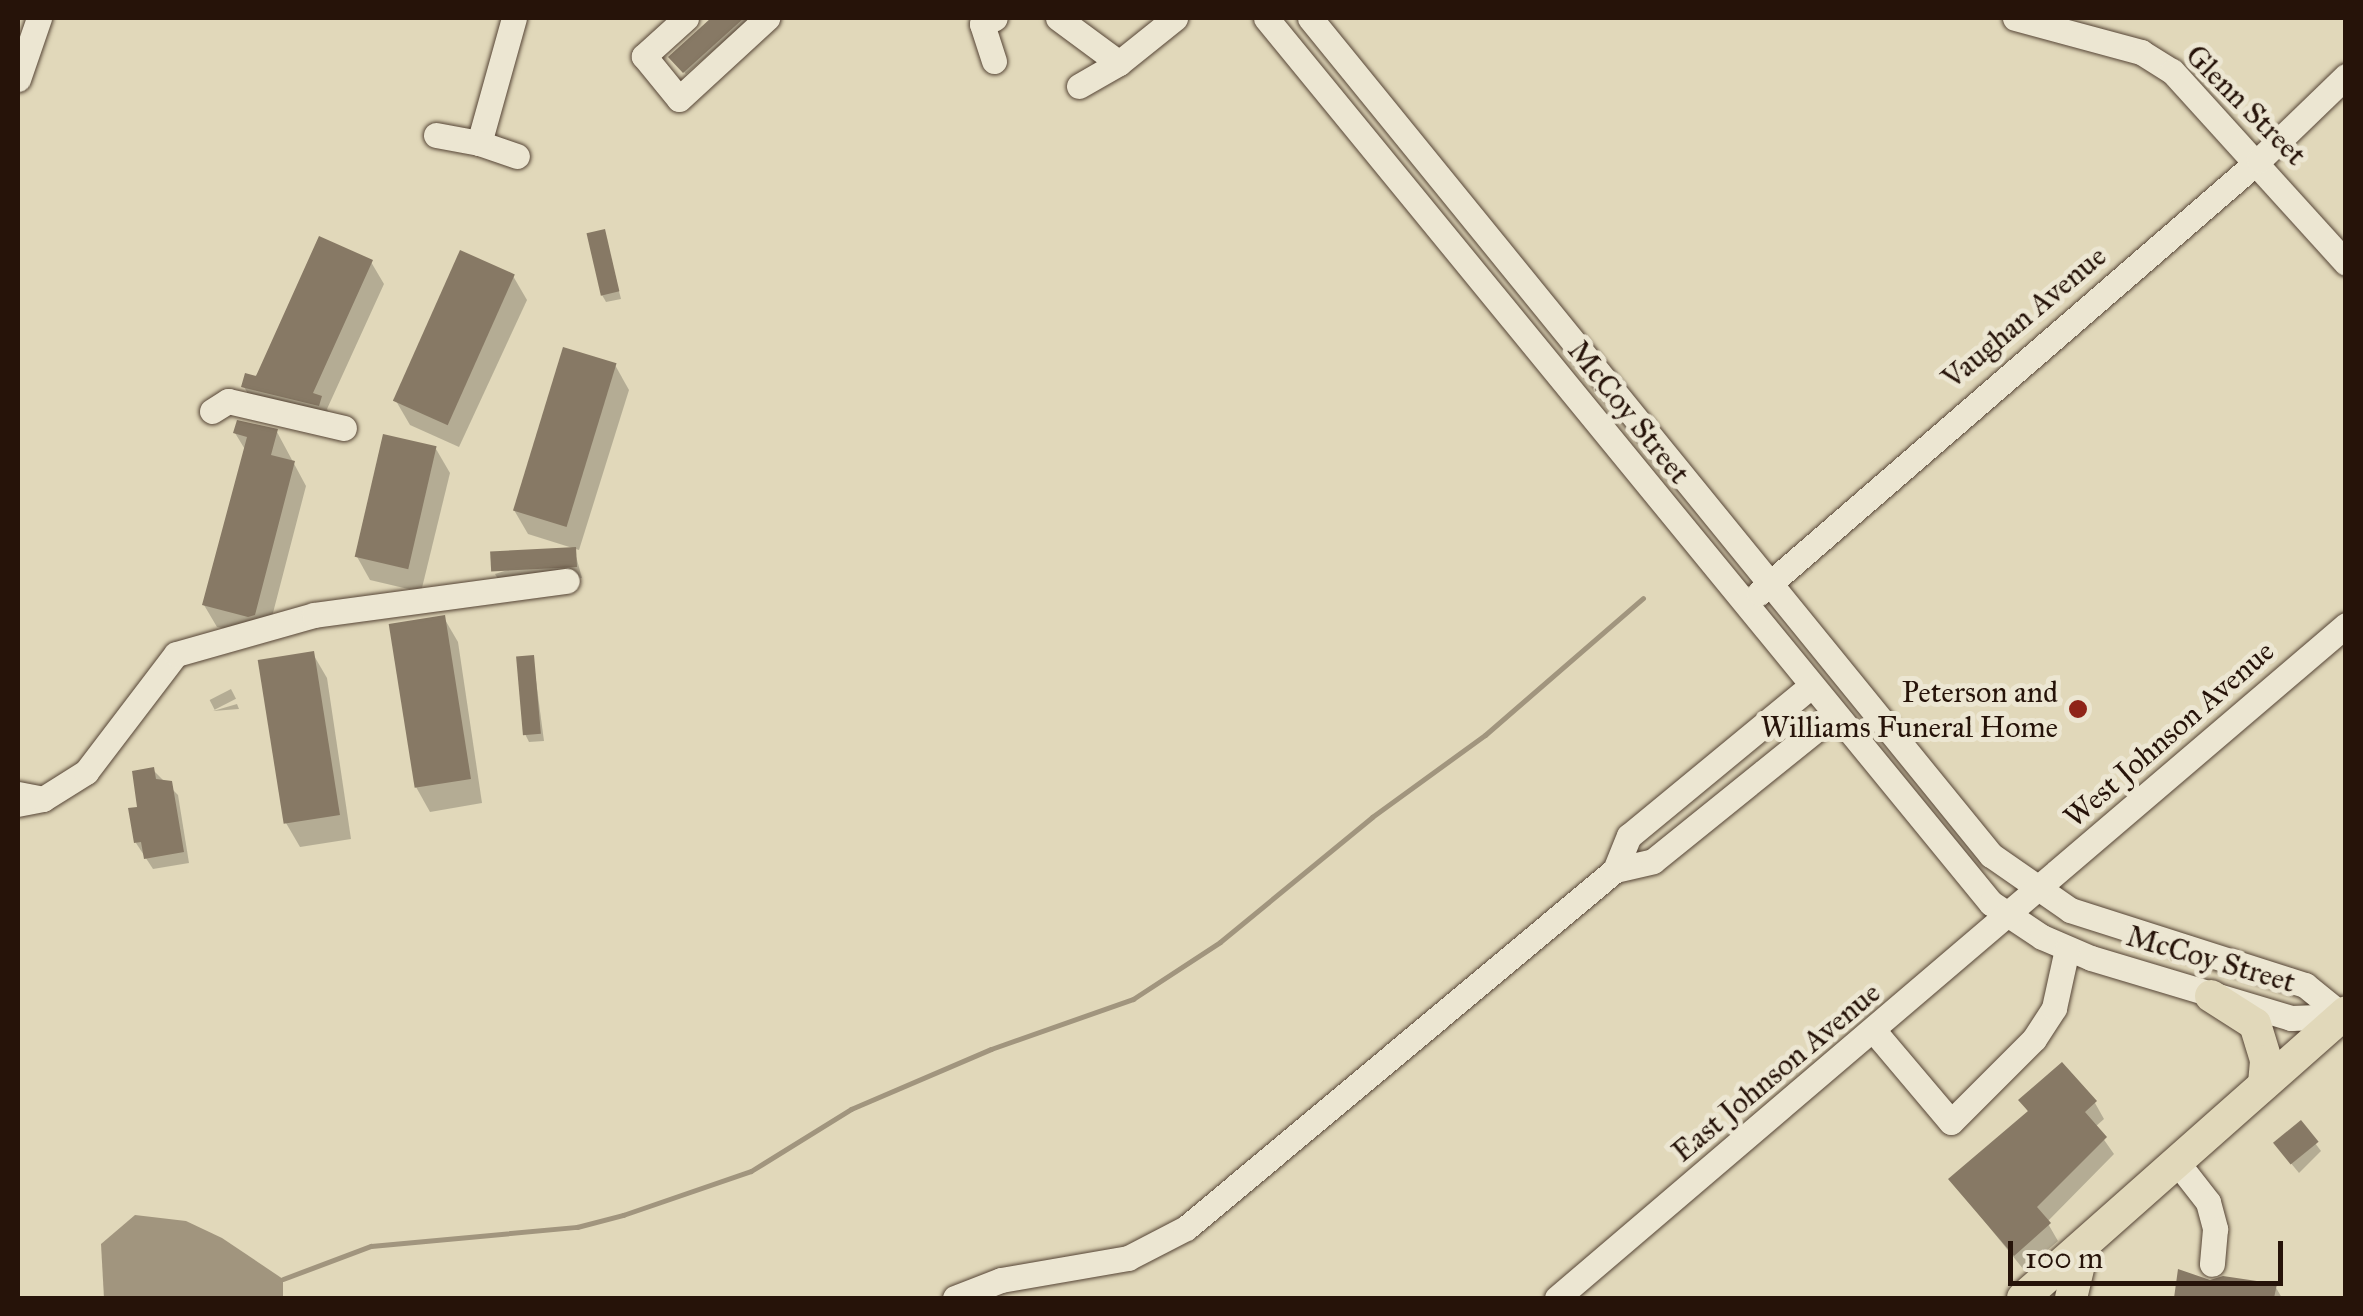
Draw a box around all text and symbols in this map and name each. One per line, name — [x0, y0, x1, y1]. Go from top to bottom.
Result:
street label: Glenn Street — [2178, 37, 2314, 173]
street label: Vaughan Avenue — [1935, 238, 2113, 396]
street label: McCoy Street — [1560, 333, 1698, 491]
street label: West Johnson Avenue — [2057, 633, 2281, 835]
place label: Peterson and Williams Funeral Home — [1761, 674, 2058, 744]
marker: Peterson and Williams Funeral Home — [2067, 698, 2089, 720]
street label: McCoy Street — [2122, 918, 2300, 1000]
street label: East Johnson Avenue — [1665, 974, 1887, 1170]
scale bar — [2013, 1221, 2288, 1283]
text: 100 m — [2025, 1240, 2103, 1276]

